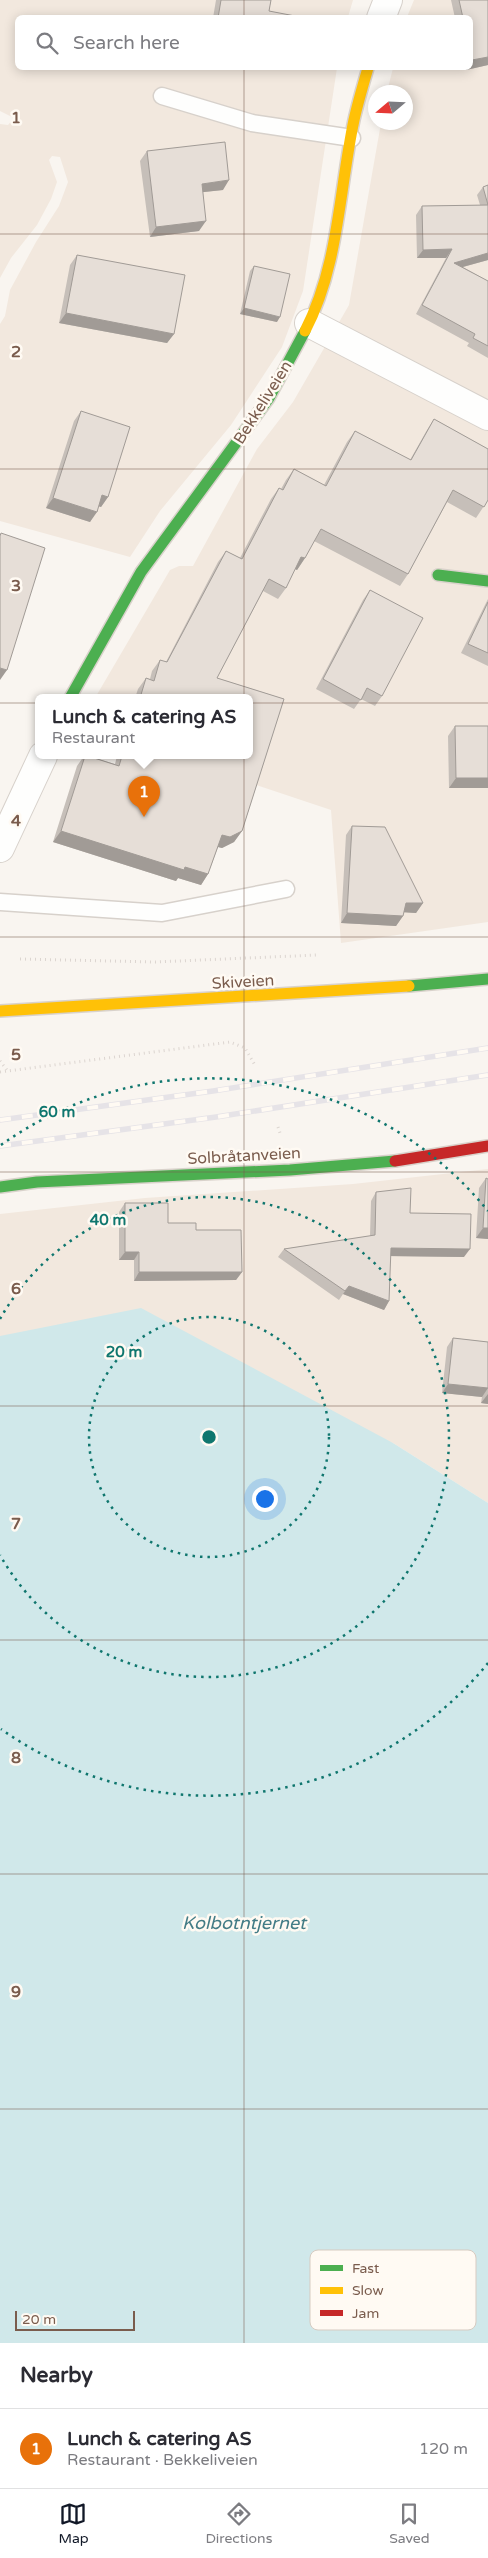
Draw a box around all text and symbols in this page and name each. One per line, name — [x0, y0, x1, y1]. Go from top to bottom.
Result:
search box — [15, 15, 473, 70]
icon: search — [33, 29, 61, 57]
text: Search here — [73, 32, 180, 54]
north arrow — [368, 85, 413, 130]
text: 1 — [11, 108, 21, 128]
text: 2 — [11, 342, 21, 362]
street label: Bekkeliveien — [229, 357, 296, 448]
text: 3 — [11, 576, 21, 596]
popup — [35, 694, 253, 759]
text: Lunch & catering AS — [52, 706, 236, 728]
text: Restaurant — [52, 728, 135, 748]
pin: 1 — [128, 776, 160, 817]
text: 4 — [11, 811, 21, 831]
street label: Skiveien — [211, 970, 275, 994]
text: 5 — [11, 1045, 21, 1065]
text: 60 m — [39, 1103, 75, 1121]
street label: Solbråtanveien — [187, 1143, 301, 1169]
text: 40 m — [90, 1211, 126, 1229]
text: 6 — [11, 1279, 21, 1299]
text: 20 m — [106, 1343, 142, 1361]
centre of rings — [200, 1428, 218, 1446]
your location — [252, 1486, 278, 1512]
text: 7 — [11, 1514, 21, 1534]
text: 8 — [11, 1748, 21, 1768]
water label: Kolbotntjernet — [182, 1912, 308, 1934]
text: 9 — [11, 1982, 21, 2002]
legend — [310, 2250, 476, 2330]
text: Fast — [352, 2260, 380, 2277]
text: Slow — [352, 2282, 384, 2299]
text: Jam — [352, 2305, 379, 2322]
scale bar — [15, 2308, 135, 2331]
text: 20 m — [22, 2311, 56, 2328]
text: Nearby — [20, 2363, 93, 2388]
text: Lunch & catering AS — [67, 2428, 251, 2450]
text: 1 — [31, 2439, 41, 2459]
text: 120 m — [419, 2439, 468, 2459]
text: Restaurant · Bekkeliveien — [67, 2450, 258, 2470]
tab: Map — [58, 2500, 89, 2547]
tab: Directions — [205, 2500, 272, 2547]
tab: Saved — [389, 2500, 430, 2547]

